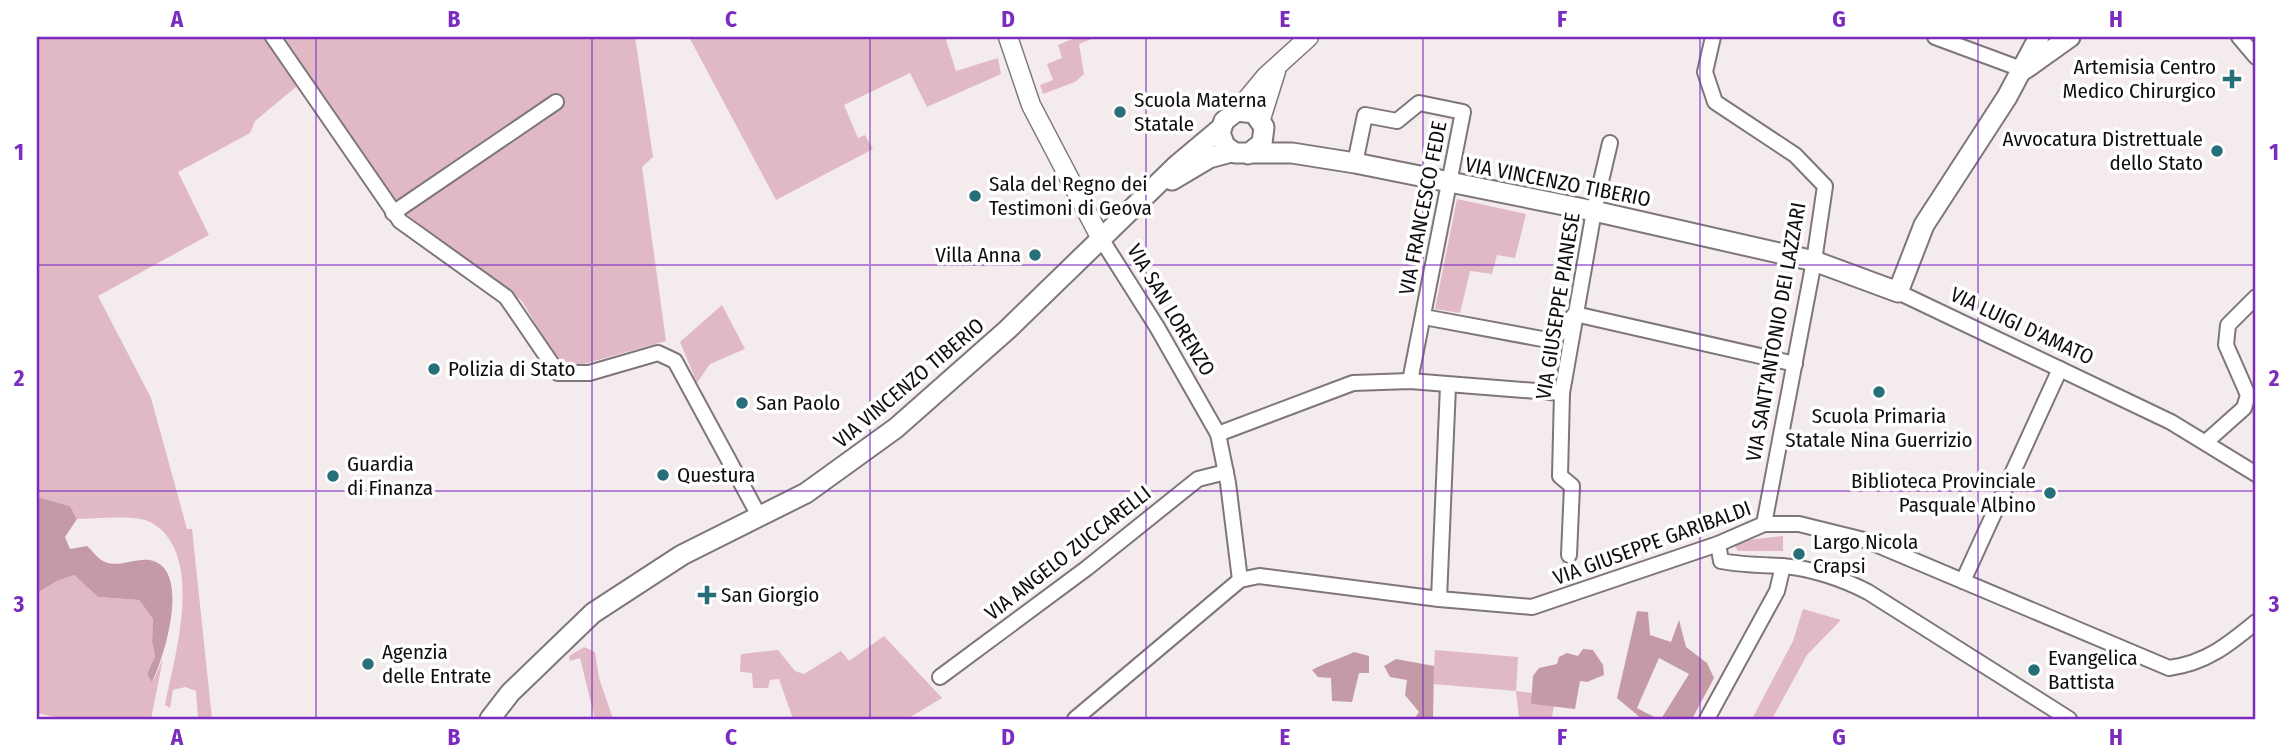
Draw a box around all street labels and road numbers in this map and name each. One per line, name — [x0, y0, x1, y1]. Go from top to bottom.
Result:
street label: VIA FRANCESCO FEDE — [1393, 119, 1453, 297]
street label: VIA VINCENZO TIBERIO — [1463, 151, 1653, 213]
street label: VIA SANT'ANTONIO DEI LAZZARI — [1740, 200, 1812, 464]
street label: VIA GIUSEPPE PIANESE — [1530, 210, 1586, 401]
street label: VIA SAN LORENZO — [1121, 239, 1221, 381]
street label: VIA LUIGI D'AMATO — [1946, 281, 2098, 371]
street label: VIA VINCENZO TIBERIO — [828, 312, 990, 454]
street label: VIA ANGELO ZUCCARELLI — [980, 480, 1156, 626]
street label: VIA GIUSEPPE GARIBALDI — [1550, 495, 1754, 591]

